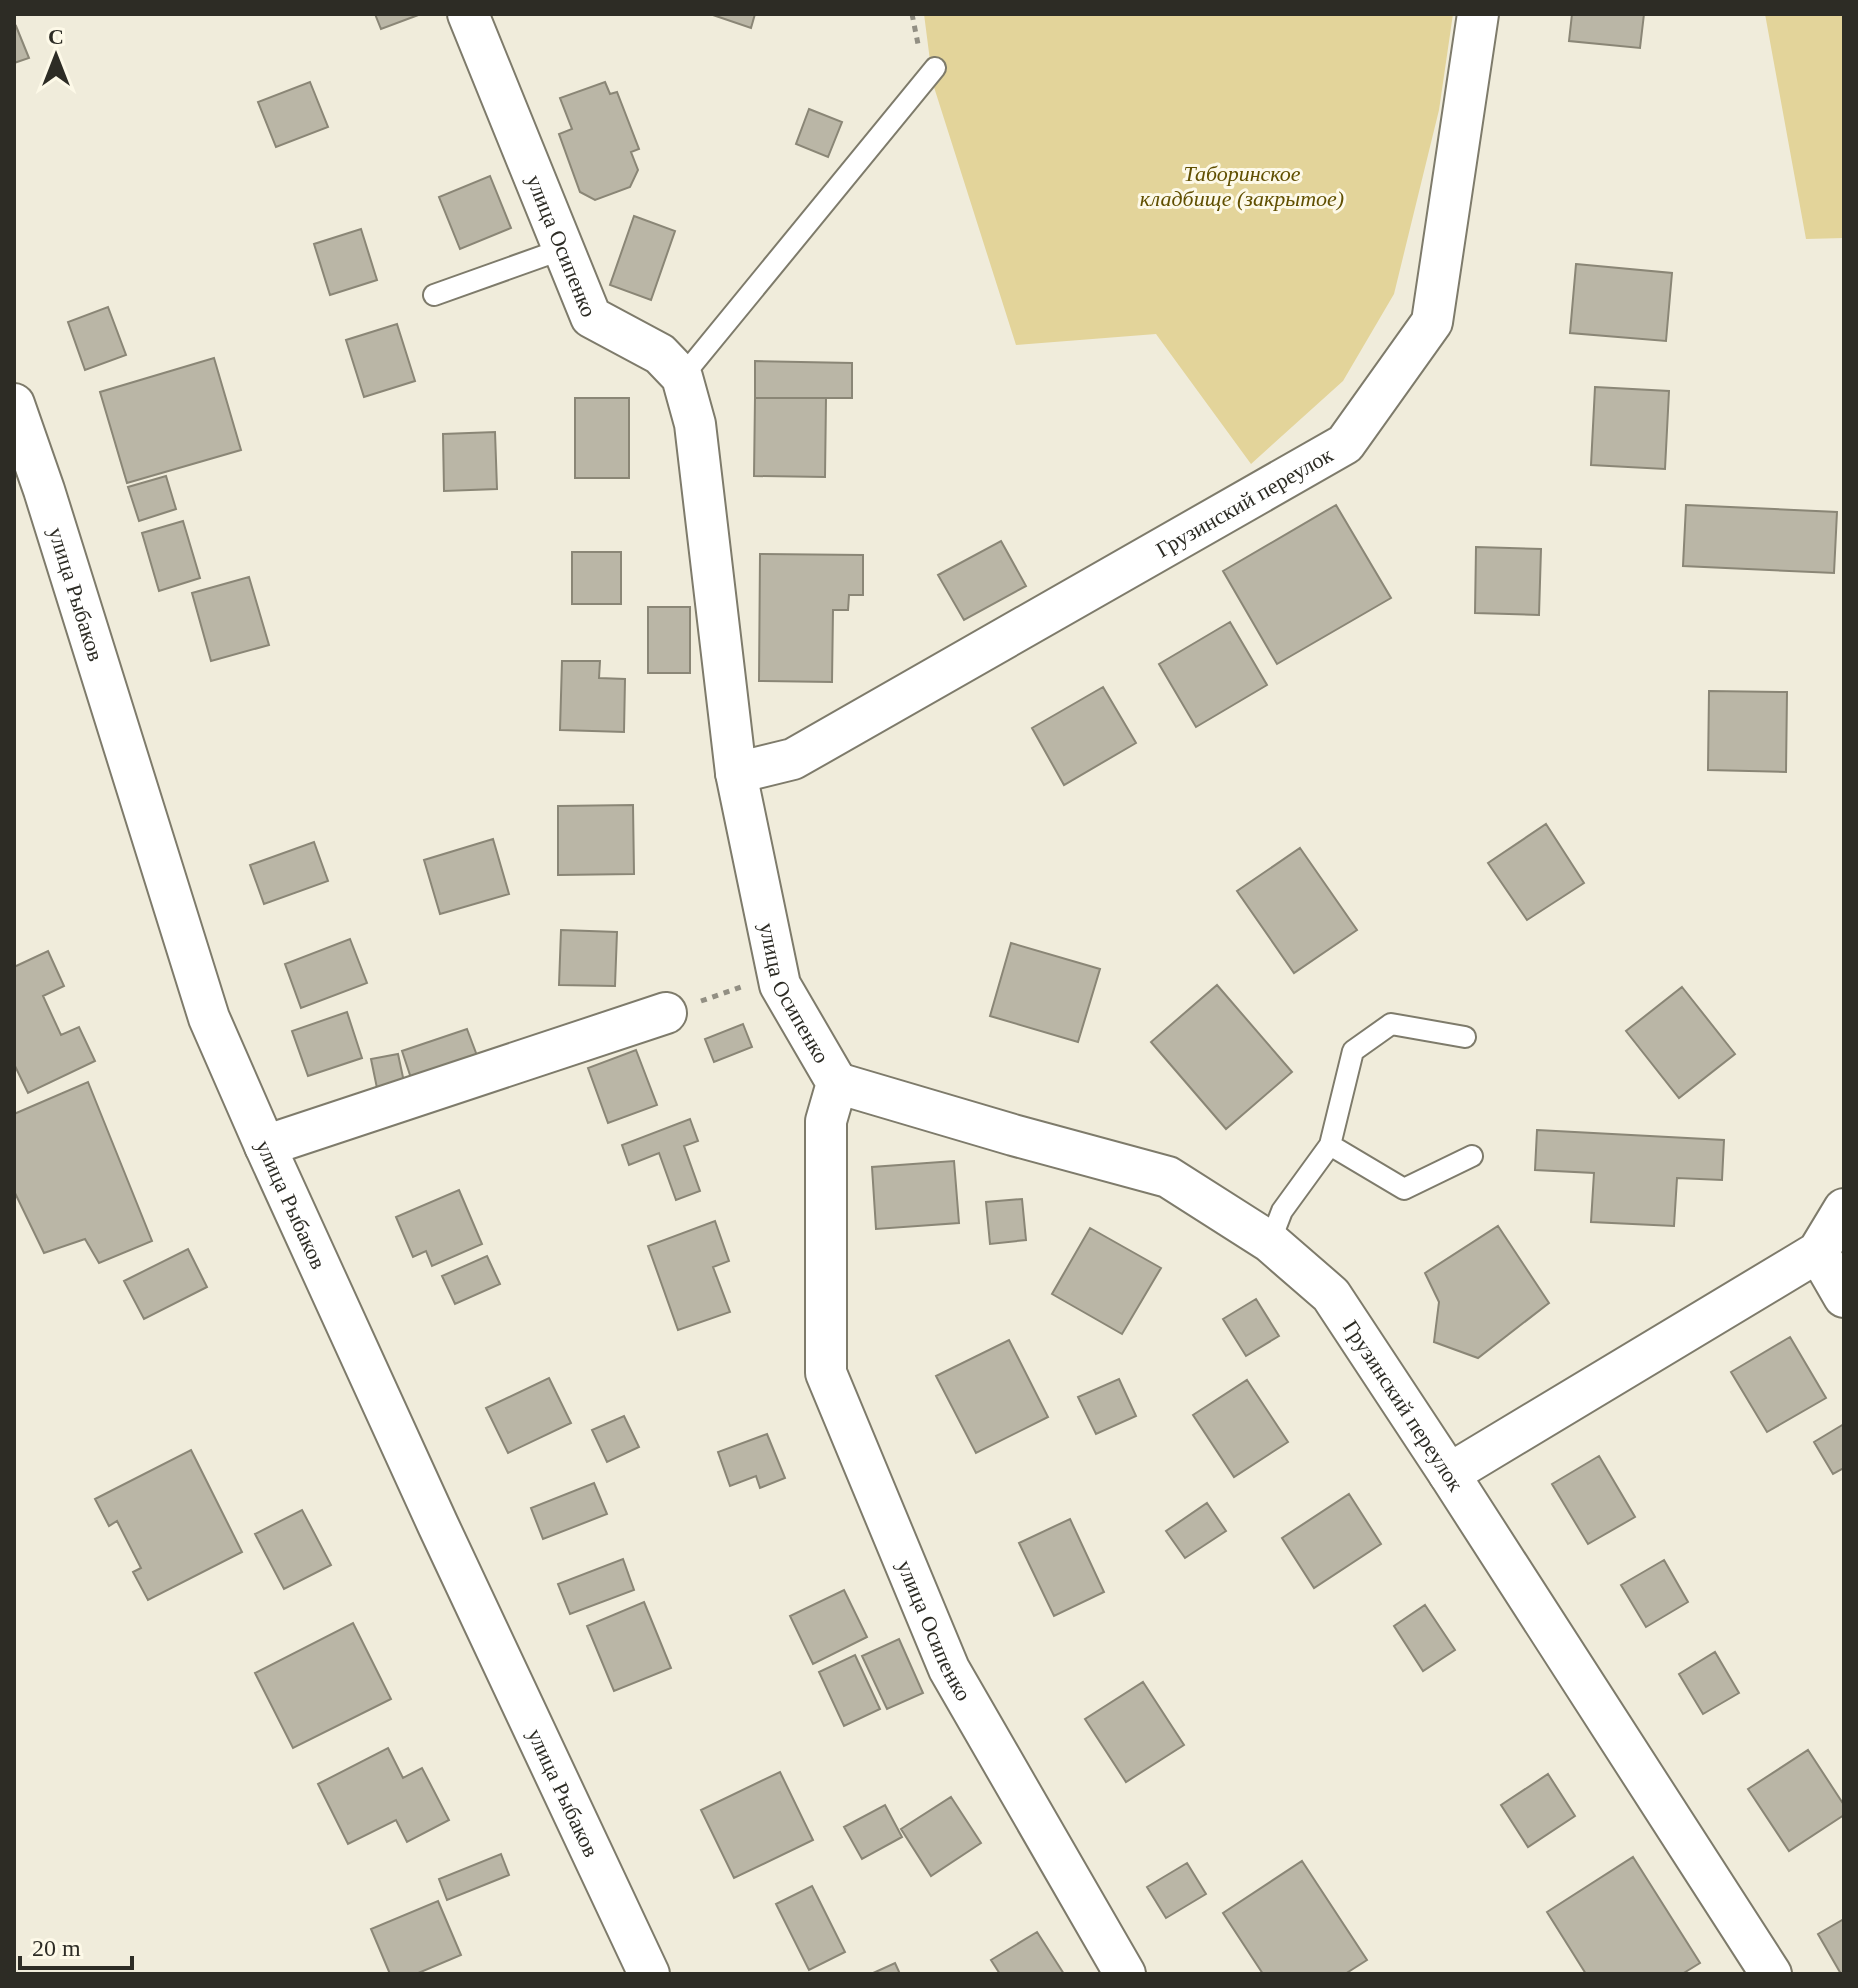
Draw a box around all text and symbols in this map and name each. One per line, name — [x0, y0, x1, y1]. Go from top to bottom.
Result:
north arrow — [16, 16, 96, 96]
text: С — [48, 24, 64, 49]
park label: Таборинское кладбище (закрытое) — [1140, 161, 1344, 211]
street label: улица Осипенко — [522, 171, 602, 321]
street label: Грузинский переулок — [1152, 442, 1337, 562]
street label: улица Рыбаков — [43, 524, 109, 664]
street label: улица Осипенко — [754, 920, 835, 1067]
street label: улица Рыбаков — [251, 1136, 331, 1273]
street label: Грузинский переулок — [1338, 1315, 1469, 1496]
street label: улица Осипенко — [892, 1556, 977, 1705]
street label: улица Рыбаков — [522, 1724, 604, 1861]
scale bar — [20, 1920, 132, 1970]
text: 20 m — [32, 1935, 81, 1961]

